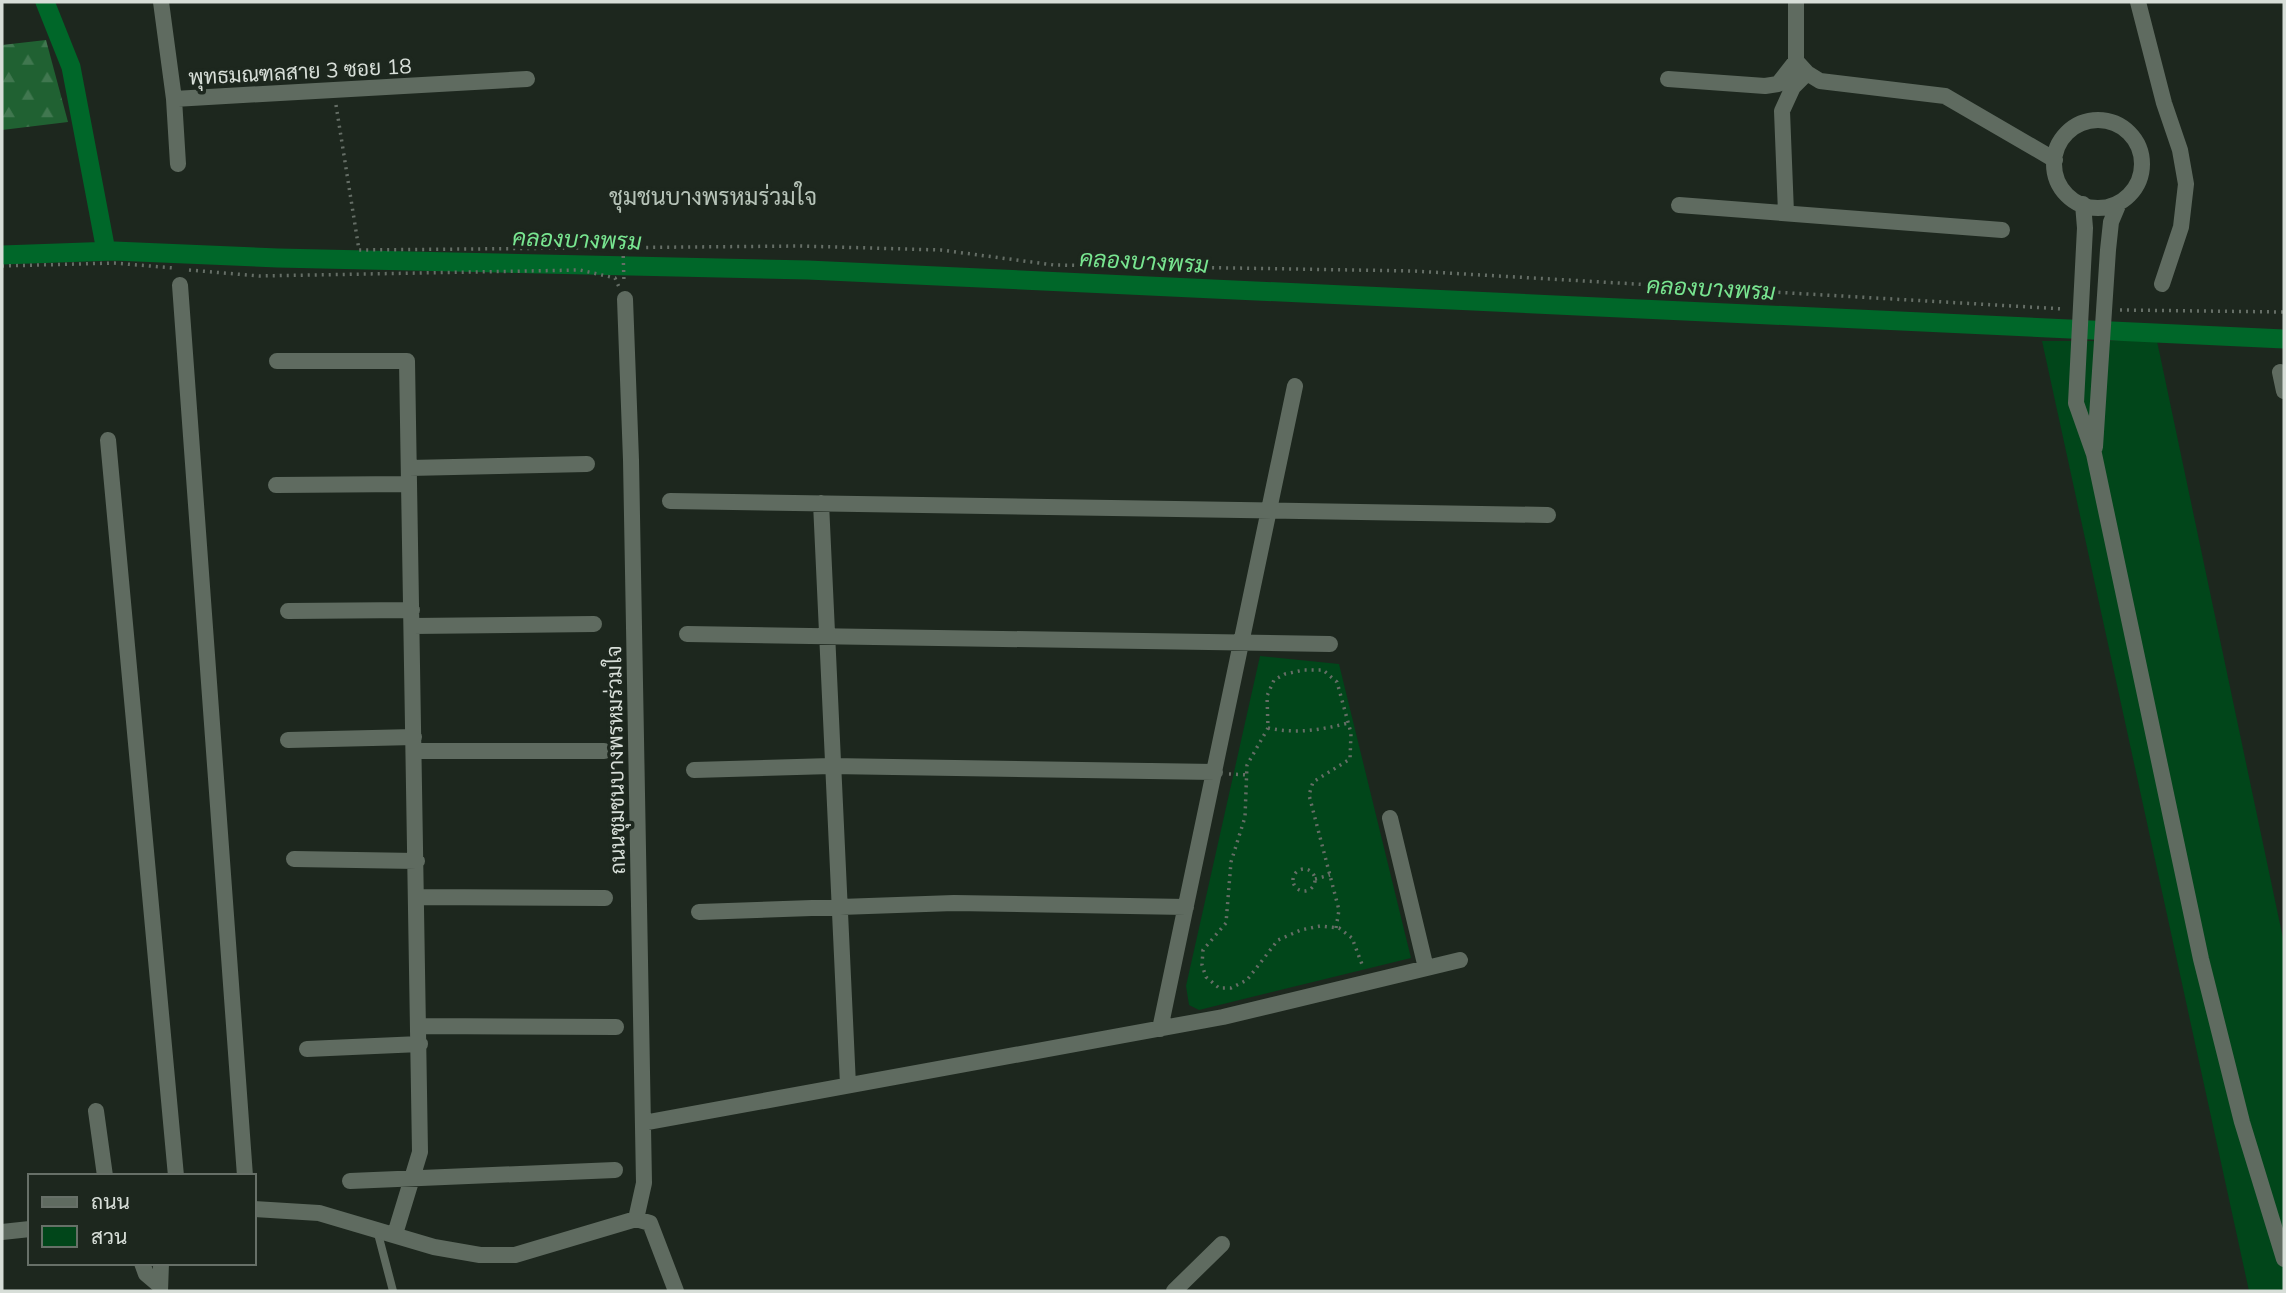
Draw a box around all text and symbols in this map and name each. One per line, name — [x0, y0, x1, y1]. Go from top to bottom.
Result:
street label: พุทธมณฑลสาย 3 ซอย 18 — [188, 52, 412, 92]
district label: ชุมชนบางพรหมร่วมใจ — [609, 181, 817, 213]
water label: คลองบางพรม — [512, 222, 642, 256]
water label: คลองบางพรม — [1079, 243, 1209, 279]
water label: คลองบางพรม — [1646, 270, 1776, 306]
street label: ถนนชุมชนบางพรหมร่วมใจ — [600, 645, 632, 875]
legend — [28, 1174, 256, 1265]
text: ถนน — [91, 1188, 130, 1214]
text: สวน — [91, 1223, 127, 1249]

